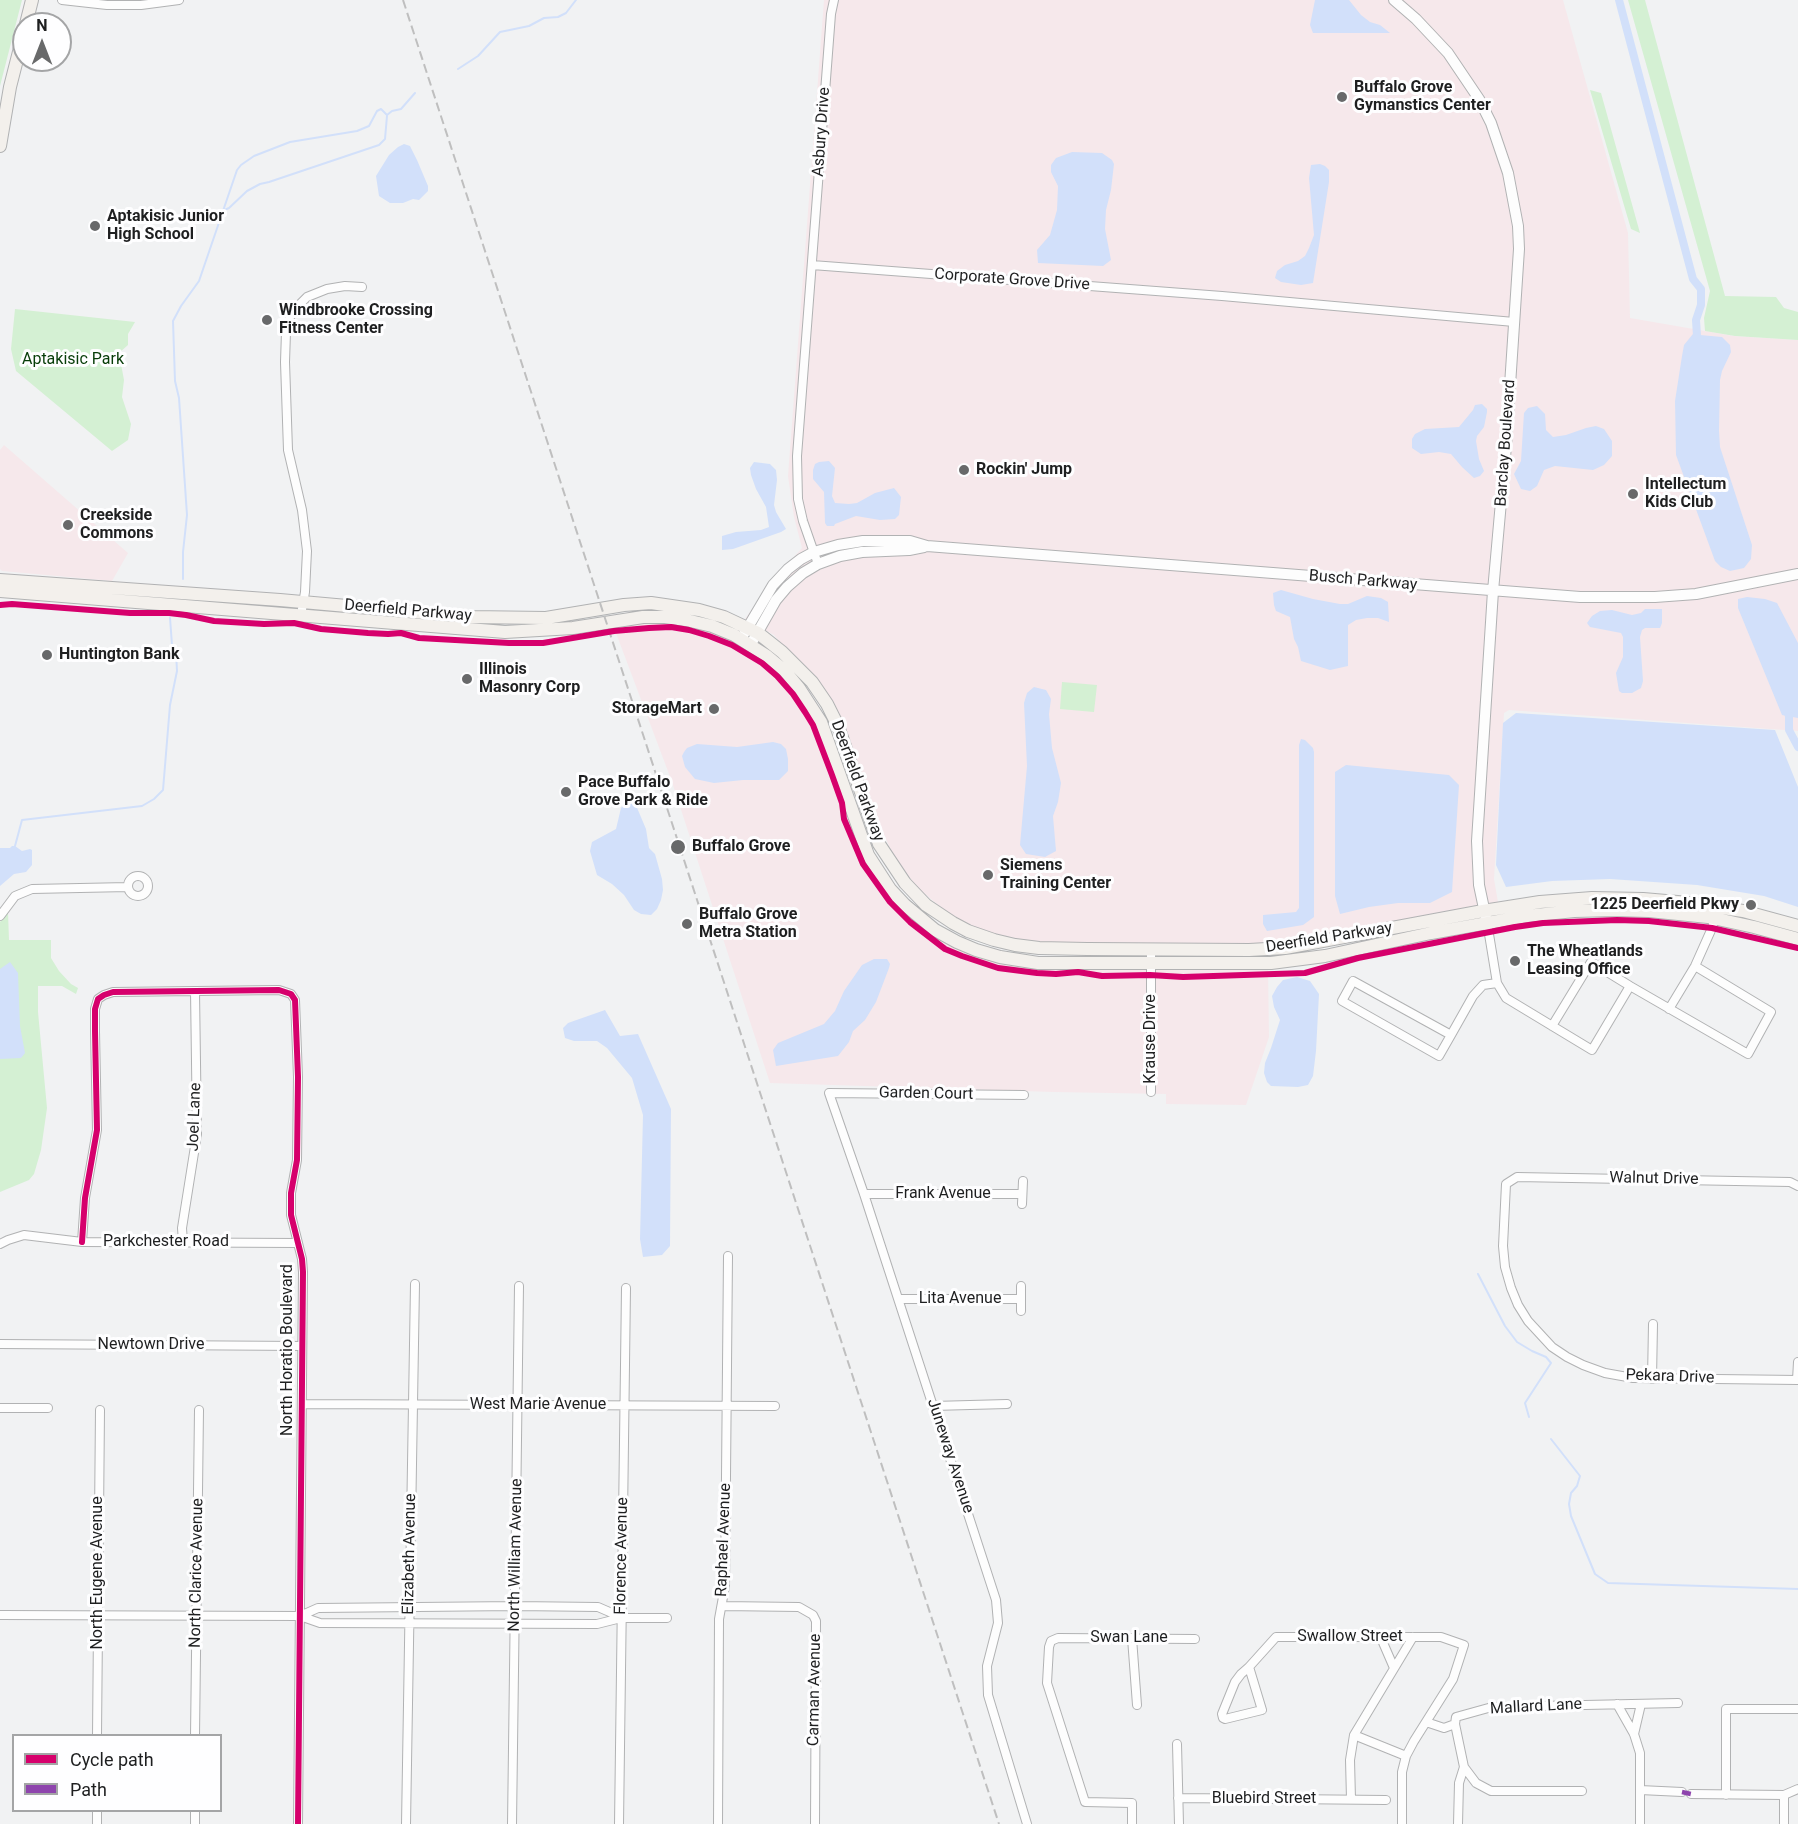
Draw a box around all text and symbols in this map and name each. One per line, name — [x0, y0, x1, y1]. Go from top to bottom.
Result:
north arrow — [12, 12, 72, 72]
text: N — [36, 16, 48, 35]
place label: Buffalo Grove Gymanstics Center — [1354, 78, 1491, 116]
street label: Asbury Drive — [809, 87, 835, 177]
marker: Buffalo Grove Gymanstics Center — [1335, 90, 1349, 104]
place label: Aptakisic Junior High School — [107, 207, 224, 245]
marker: Aptakisic Junior High School — [88, 219, 102, 233]
street label: Corporate Grove Drive — [934, 265, 1090, 295]
place label: Windbrooke Crossing Fitness Center — [279, 301, 433, 339]
marker: Windbrooke Crossing Fitness Center — [260, 313, 274, 327]
park label: Aptakisic Park — [22, 350, 124, 370]
street label: Barclay Boulevard — [1492, 379, 1520, 507]
place label: Rockin' Jump — [976, 460, 1072, 480]
marker: Rockin' Jump — [957, 463, 971, 477]
place label: Intellectum Kids Club — [1645, 475, 1726, 513]
marker: Intellectum Kids Club — [1626, 487, 1640, 501]
place label: Creekside Commons — [80, 506, 153, 544]
marker: Creekside Commons — [61, 518, 75, 532]
street label: Busch Parkway — [1308, 567, 1418, 595]
street label: Deerfield Parkway — [344, 596, 472, 626]
place label: Huntington Bank — [59, 645, 179, 665]
marker: Huntington Bank — [40, 648, 54, 662]
place label: Illinois Masonry Corp — [479, 660, 580, 698]
marker: Illinois Masonry Corp — [460, 672, 474, 686]
place label: StorageMart — [612, 699, 702, 719]
marker: StorageMart — [707, 702, 721, 716]
street label: Deerfield Parkway — [826, 718, 888, 844]
place label: Pace Buffalo Grove Park & Ride — [578, 773, 708, 811]
marker: Pace Buffalo Grove Park & Ride — [559, 785, 573, 799]
place label: Buffalo Grove — [692, 837, 791, 857]
marker: Buffalo Grove — [669, 838, 687, 856]
place label: Siemens Training Center — [1000, 856, 1111, 894]
marker: Siemens Training Center — [981, 868, 995, 882]
place label: 1225 Deerfield Pkwy — [1590, 895, 1739, 915]
marker: 1225 Deerfield Pkwy — [1744, 898, 1758, 912]
place label: Buffalo Grove Metra Station — [699, 905, 798, 943]
marker: Buffalo Grove Metra Station — [680, 917, 694, 931]
street label: Deerfield Parkway — [1265, 919, 1393, 957]
place label: The Wheatlands Leasing Office — [1527, 942, 1643, 980]
marker: The Wheatlands Leasing Office — [1508, 954, 1522, 968]
street label: Krause Drive — [1141, 994, 1161, 1084]
street label: Joel Lane — [184, 1082, 206, 1152]
street label: Garden Court — [879, 1084, 973, 1104]
street label: Walnut Drive — [1609, 1169, 1699, 1189]
street label: Frank Avenue — [895, 1184, 991, 1204]
street label: Parkchester Road — [103, 1232, 229, 1252]
street label: North Horatio Boulevard — [278, 1264, 298, 1436]
street label: Lita Avenue — [919, 1289, 1001, 1309]
street label: Newtown Drive — [98, 1335, 204, 1355]
street label: Pekara Drive — [1625, 1366, 1715, 1388]
street label: West Marie Avenue — [470, 1395, 606, 1415]
street label: Juneway Avenue — [922, 1396, 978, 1516]
street label: North William Avenue — [505, 1478, 527, 1632]
street label: Raphael Avenue — [712, 1483, 736, 1597]
street label: Elizabeth Avenue — [399, 1493, 421, 1615]
street label: North Eugene Avenue — [88, 1496, 108, 1650]
street label: Florence Avenue — [611, 1497, 633, 1615]
street label: North Clarice Avenue — [186, 1498, 208, 1648]
street label: Swallow Street — [1297, 1627, 1403, 1647]
street label: Swan Lane — [1090, 1628, 1168, 1648]
street label: Carman Avenue — [804, 1634, 826, 1746]
street label: Mallard Lane — [1490, 1695, 1582, 1719]
legend — [12, 1734, 222, 1812]
text: Cycle path — [70, 1749, 154, 1770]
text: Path — [70, 1779, 107, 1800]
street label: Bluebird Street — [1212, 1789, 1316, 1809]

